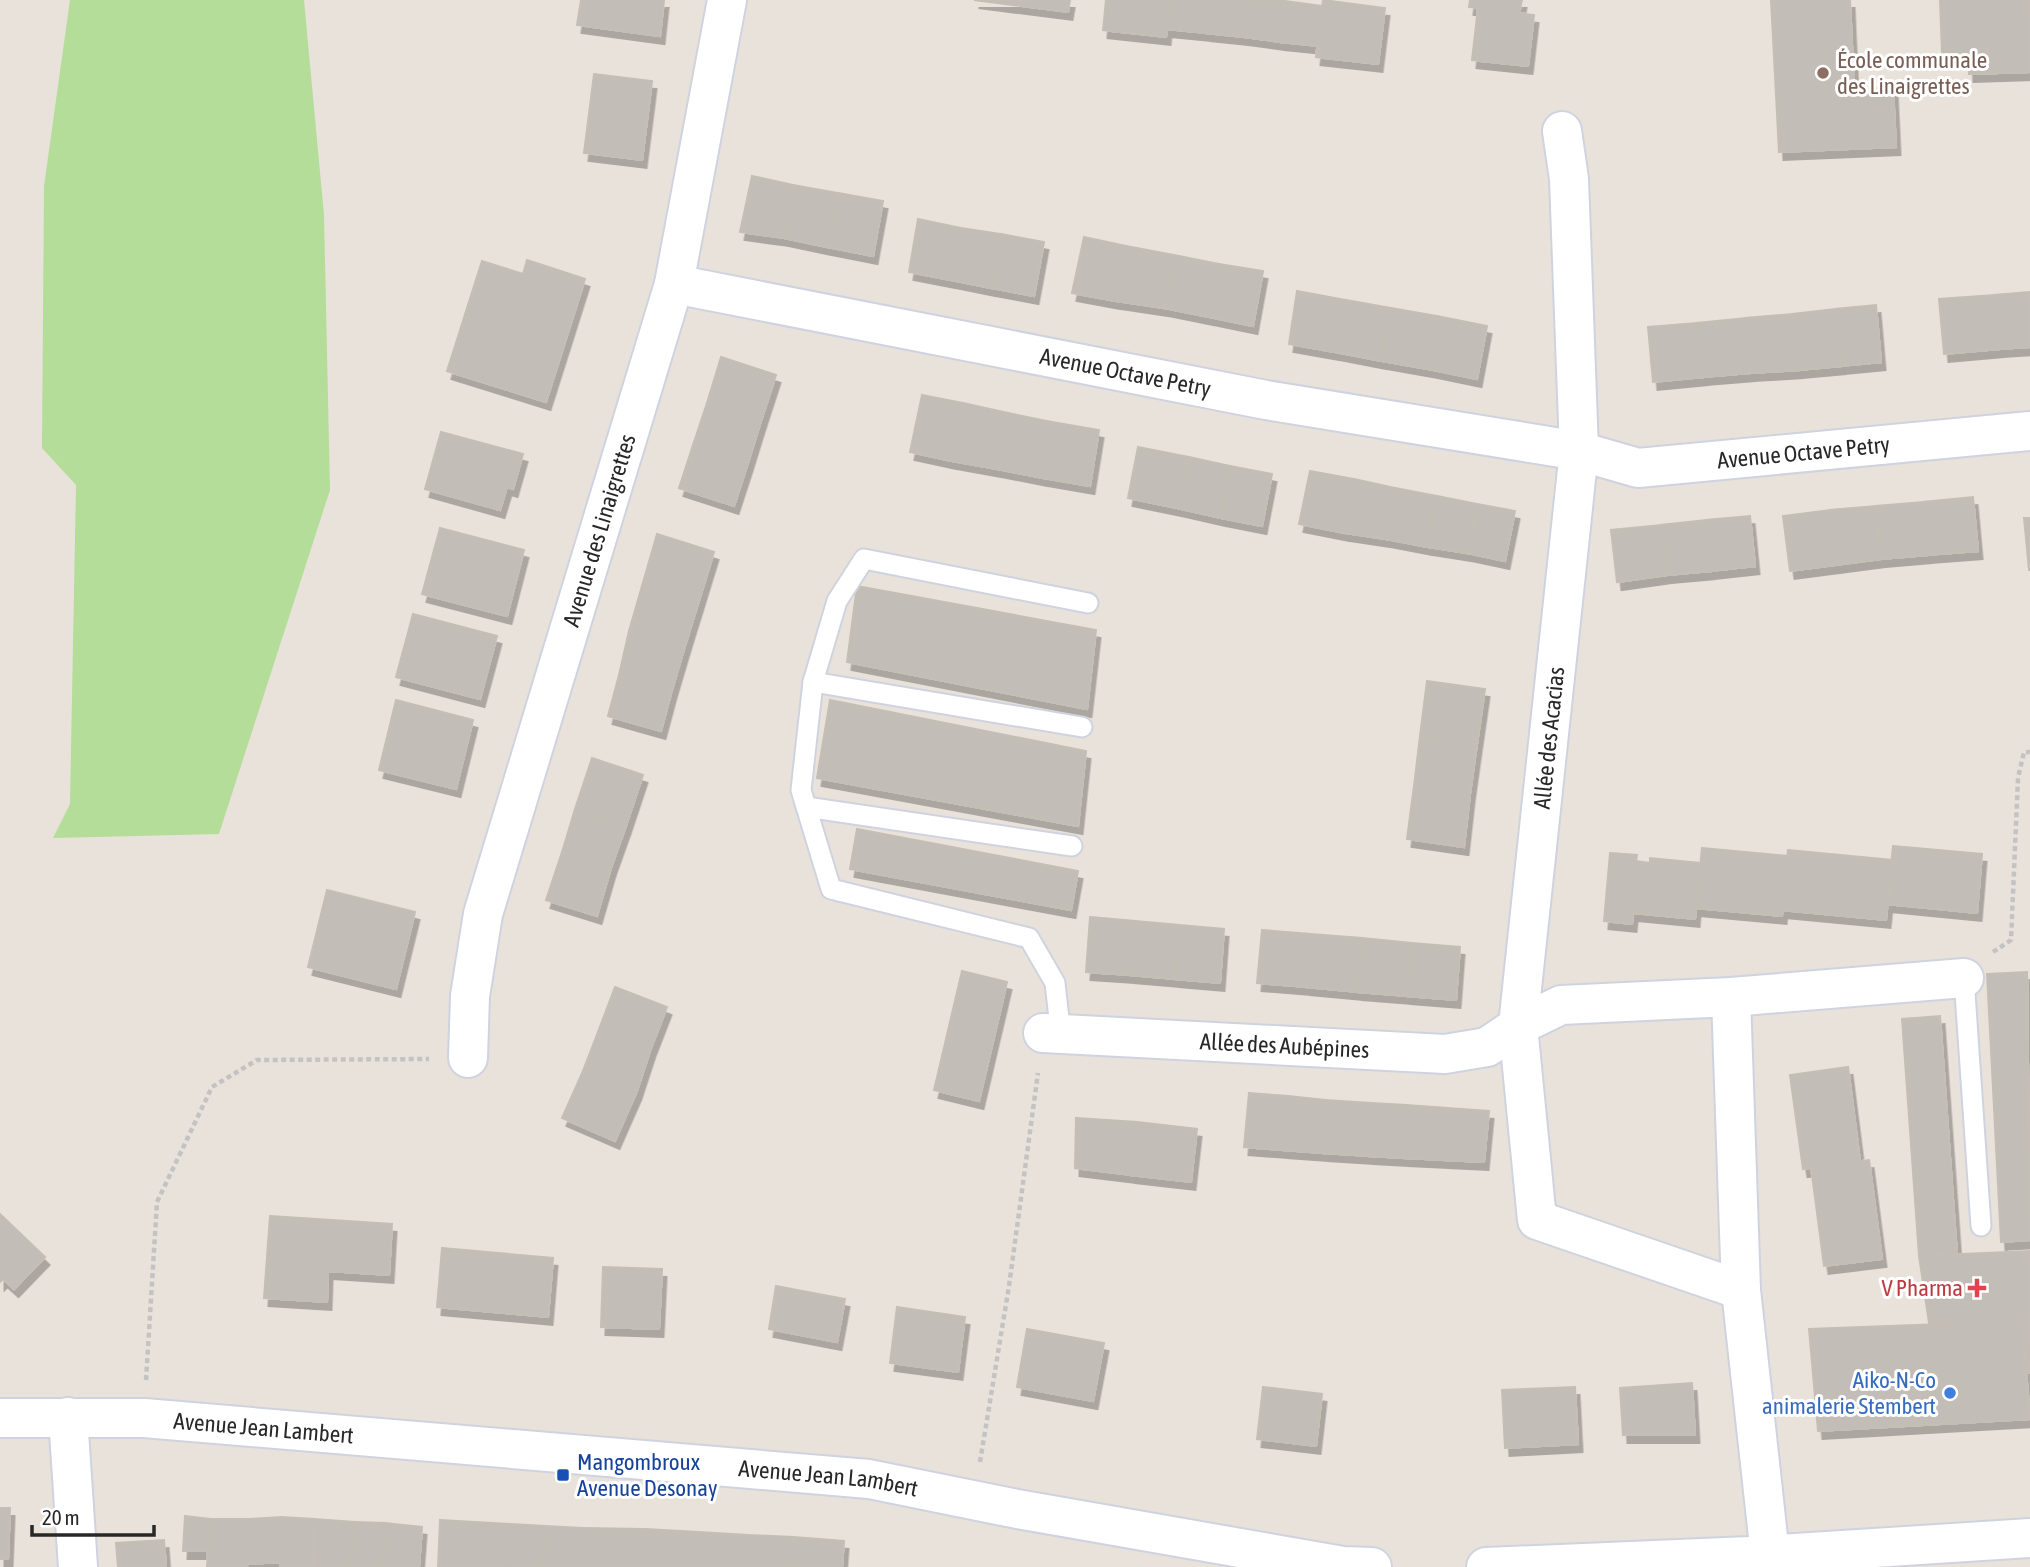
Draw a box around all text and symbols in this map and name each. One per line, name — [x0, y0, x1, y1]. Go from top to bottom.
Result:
place label: École communale des Linaigrettes — [1837, 47, 1987, 99]
marker: École communale des Linaigrettes — [1815, 65, 1831, 81]
street label: Avenue Octave Petry — [1038, 343, 1213, 402]
street label: Avenue des Linaigrettes — [558, 431, 641, 630]
street label: Avenue Octave Petry — [1716, 431, 1891, 473]
street label: Allée des Acacias — [1529, 666, 1569, 810]
street label: Allée des Aubépines — [1199, 1028, 1370, 1063]
place label: V Pharma — [1881, 1275, 1963, 1301]
marker: V Pharma — [1969, 1280, 1985, 1296]
place label: Aiko-N-Co animalerie Stembert — [1762, 1367, 1936, 1419]
marker: Aiko-N-Co animalerie Stembert — [1942, 1385, 1958, 1401]
street label: Avenue Jean Lambert — [173, 1408, 355, 1449]
place label: Mangombroux Avenue Desonay — [577, 1449, 717, 1501]
street label: Avenue Jean Lambert — [738, 1455, 920, 1502]
marker: Mangombroux Avenue Desonay — [555, 1467, 571, 1483]
scale bar — [32, 1494, 154, 1538]
text: 20 m — [42, 1505, 80, 1529]

